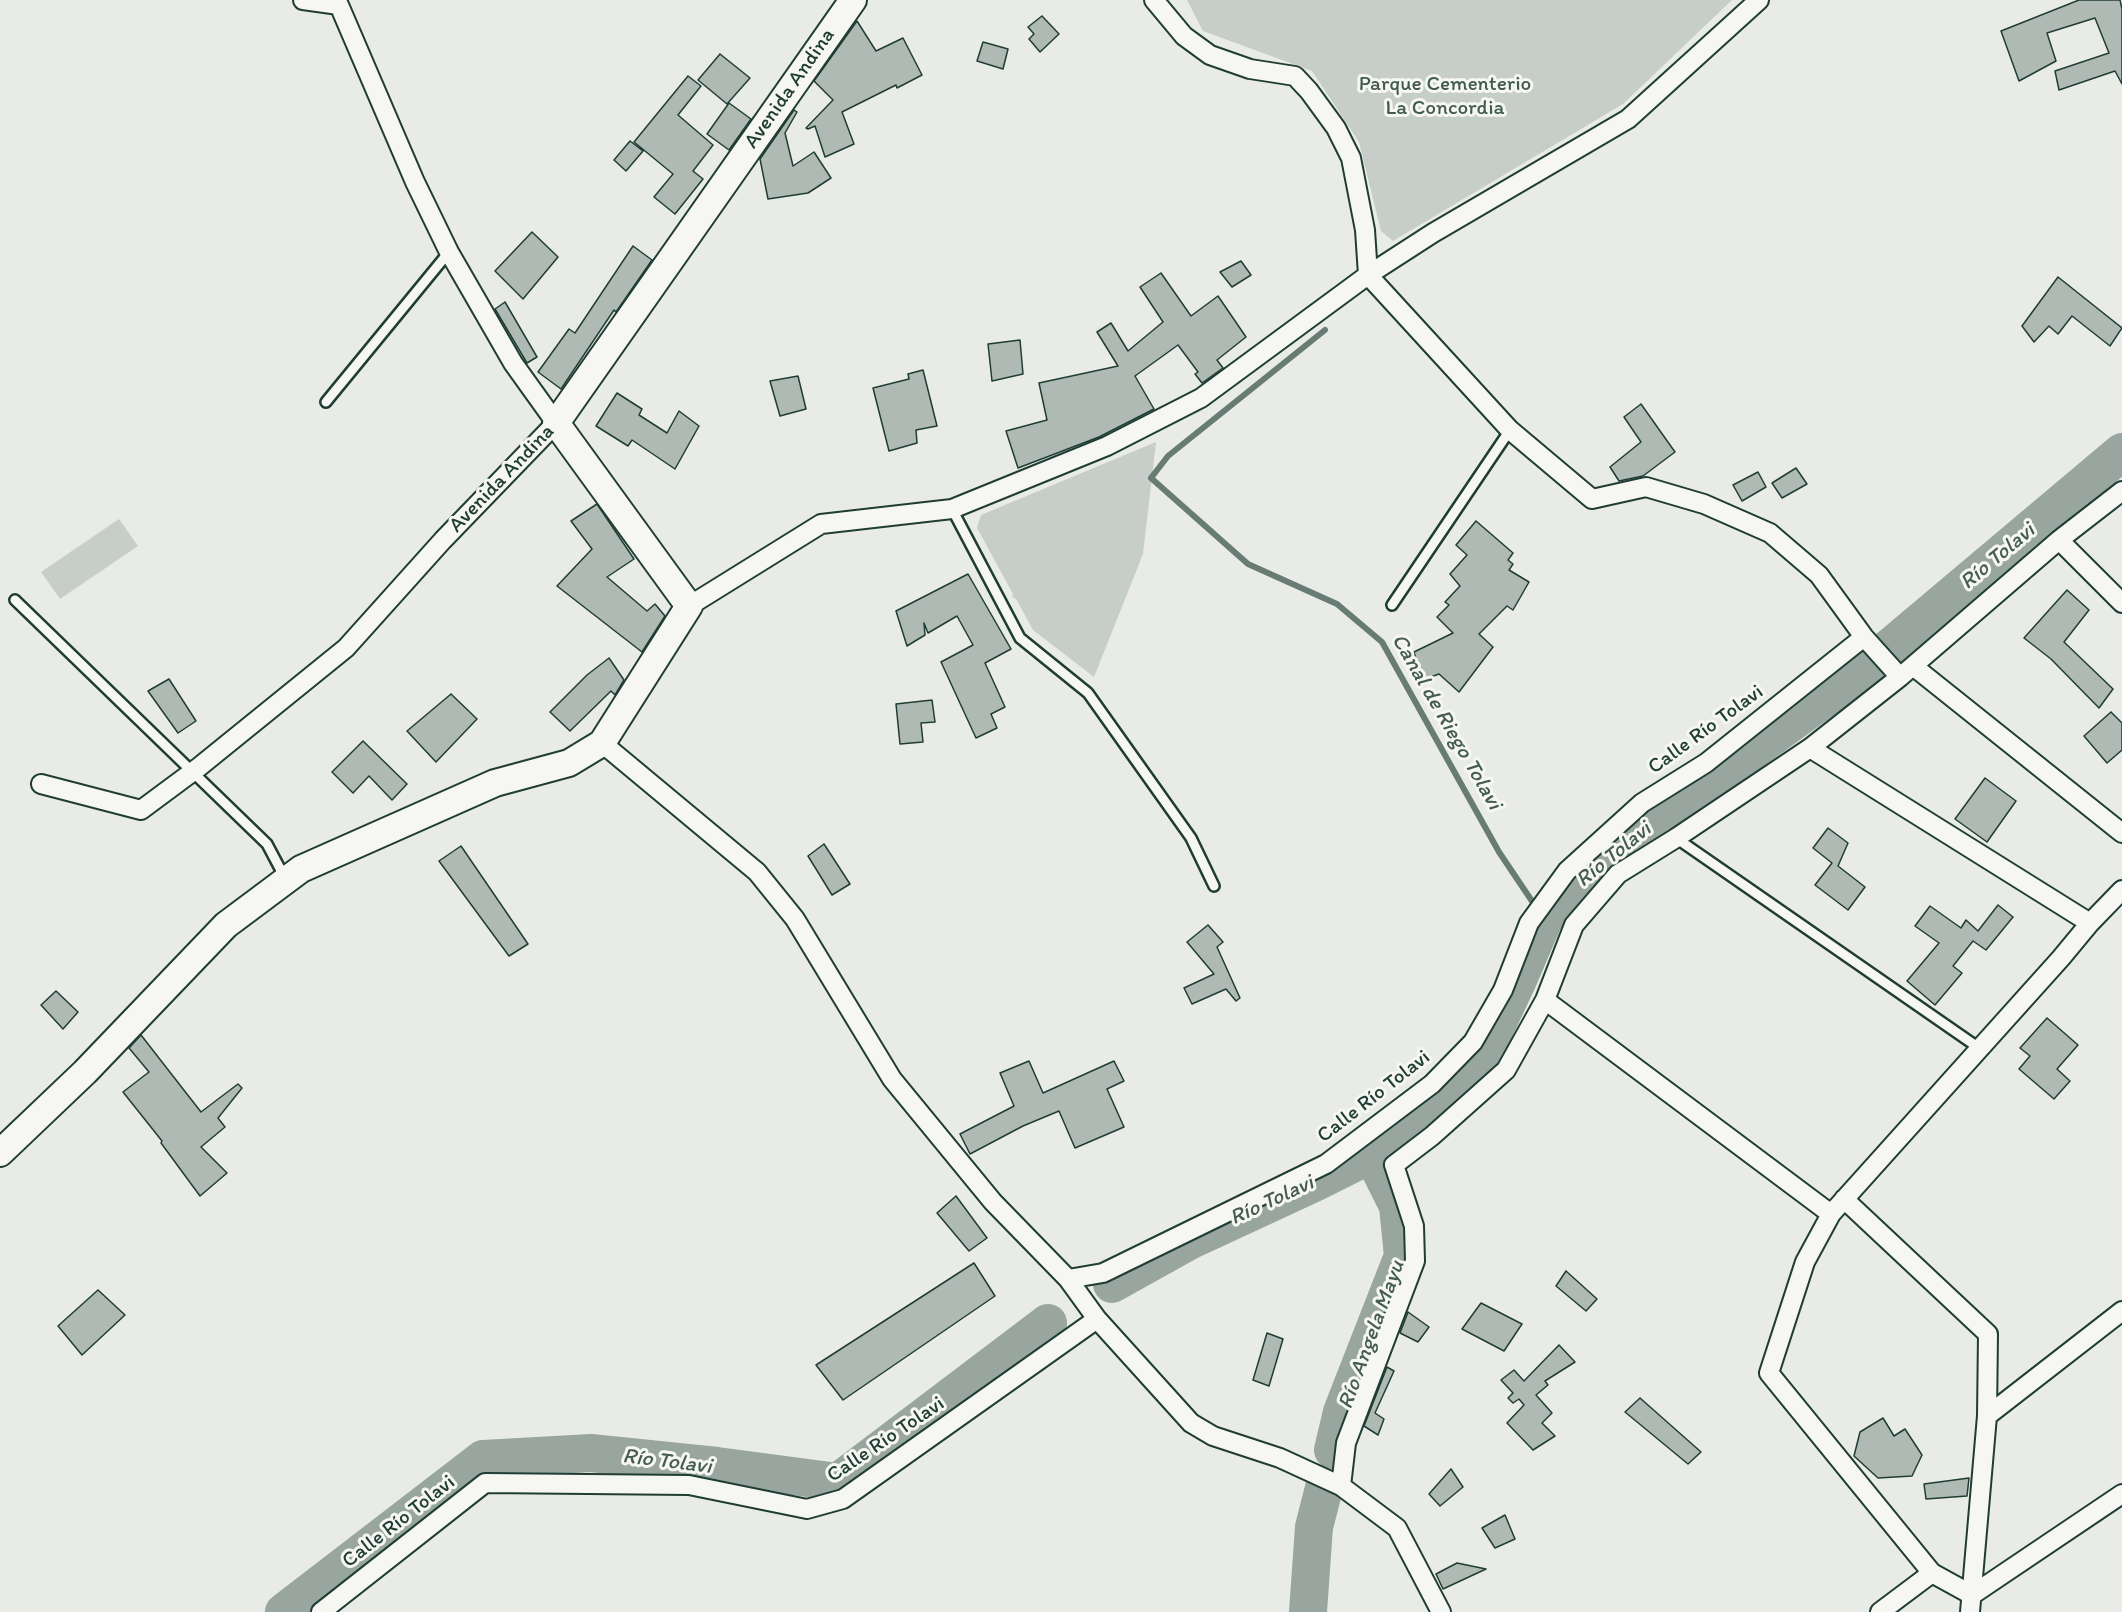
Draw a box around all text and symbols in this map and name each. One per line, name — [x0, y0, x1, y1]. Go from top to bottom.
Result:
street label: Avenida Andina — [739, 24, 841, 154]
park label: Parque Cementerio La Concordia — [1359, 72, 1531, 122]
street label: Avenida Andina — [444, 420, 560, 538]
water label: Río Tolavi — [1955, 518, 2041, 596]
water label: Canal de Riego Tolavi — [1385, 629, 1507, 815]
street label: Calle Río Tolavi — [1643, 680, 1769, 780]
water label: Río Tolavi — [1571, 817, 1657, 893]
street label: Calle Río Tolavi — [1313, 1045, 1435, 1149]
water label: Río Tolavi — [1226, 1170, 1318, 1232]
water label: Río Angela Mayu — [1333, 1257, 1411, 1413]
street label: Calle Río Tolavi — [822, 1391, 950, 1489]
water label: Río Tolavi — [621, 1443, 713, 1481]
street label: Calle Río Tolavi — [338, 1470, 460, 1574]

